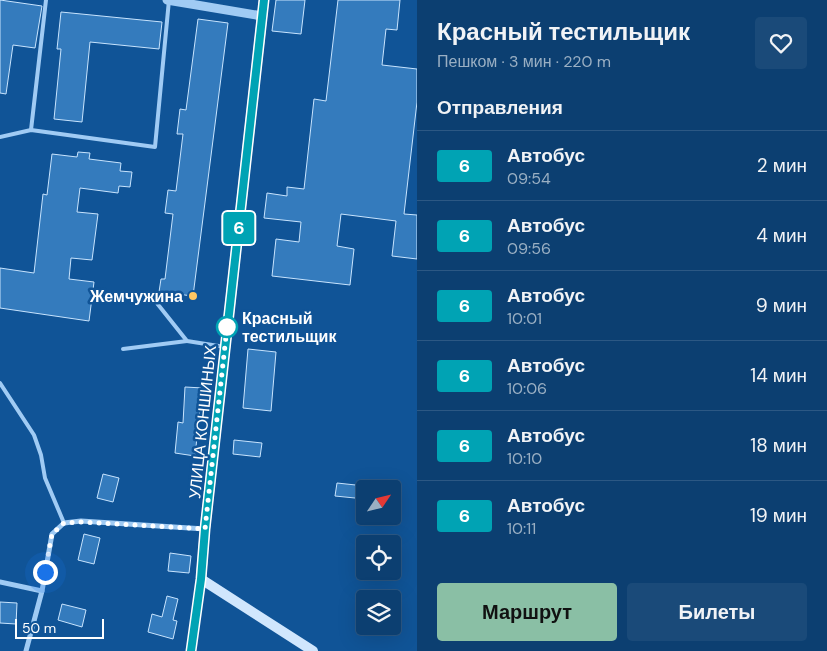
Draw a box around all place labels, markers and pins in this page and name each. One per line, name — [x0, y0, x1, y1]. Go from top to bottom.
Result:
place label: Жемчужина — [89, 286, 183, 307]
marker: Жемчужина — [187, 290, 199, 302]
place label: Красный тестильщик — [242, 308, 337, 347]
marker: Красный тестильщик — [216, 316, 238, 338]

